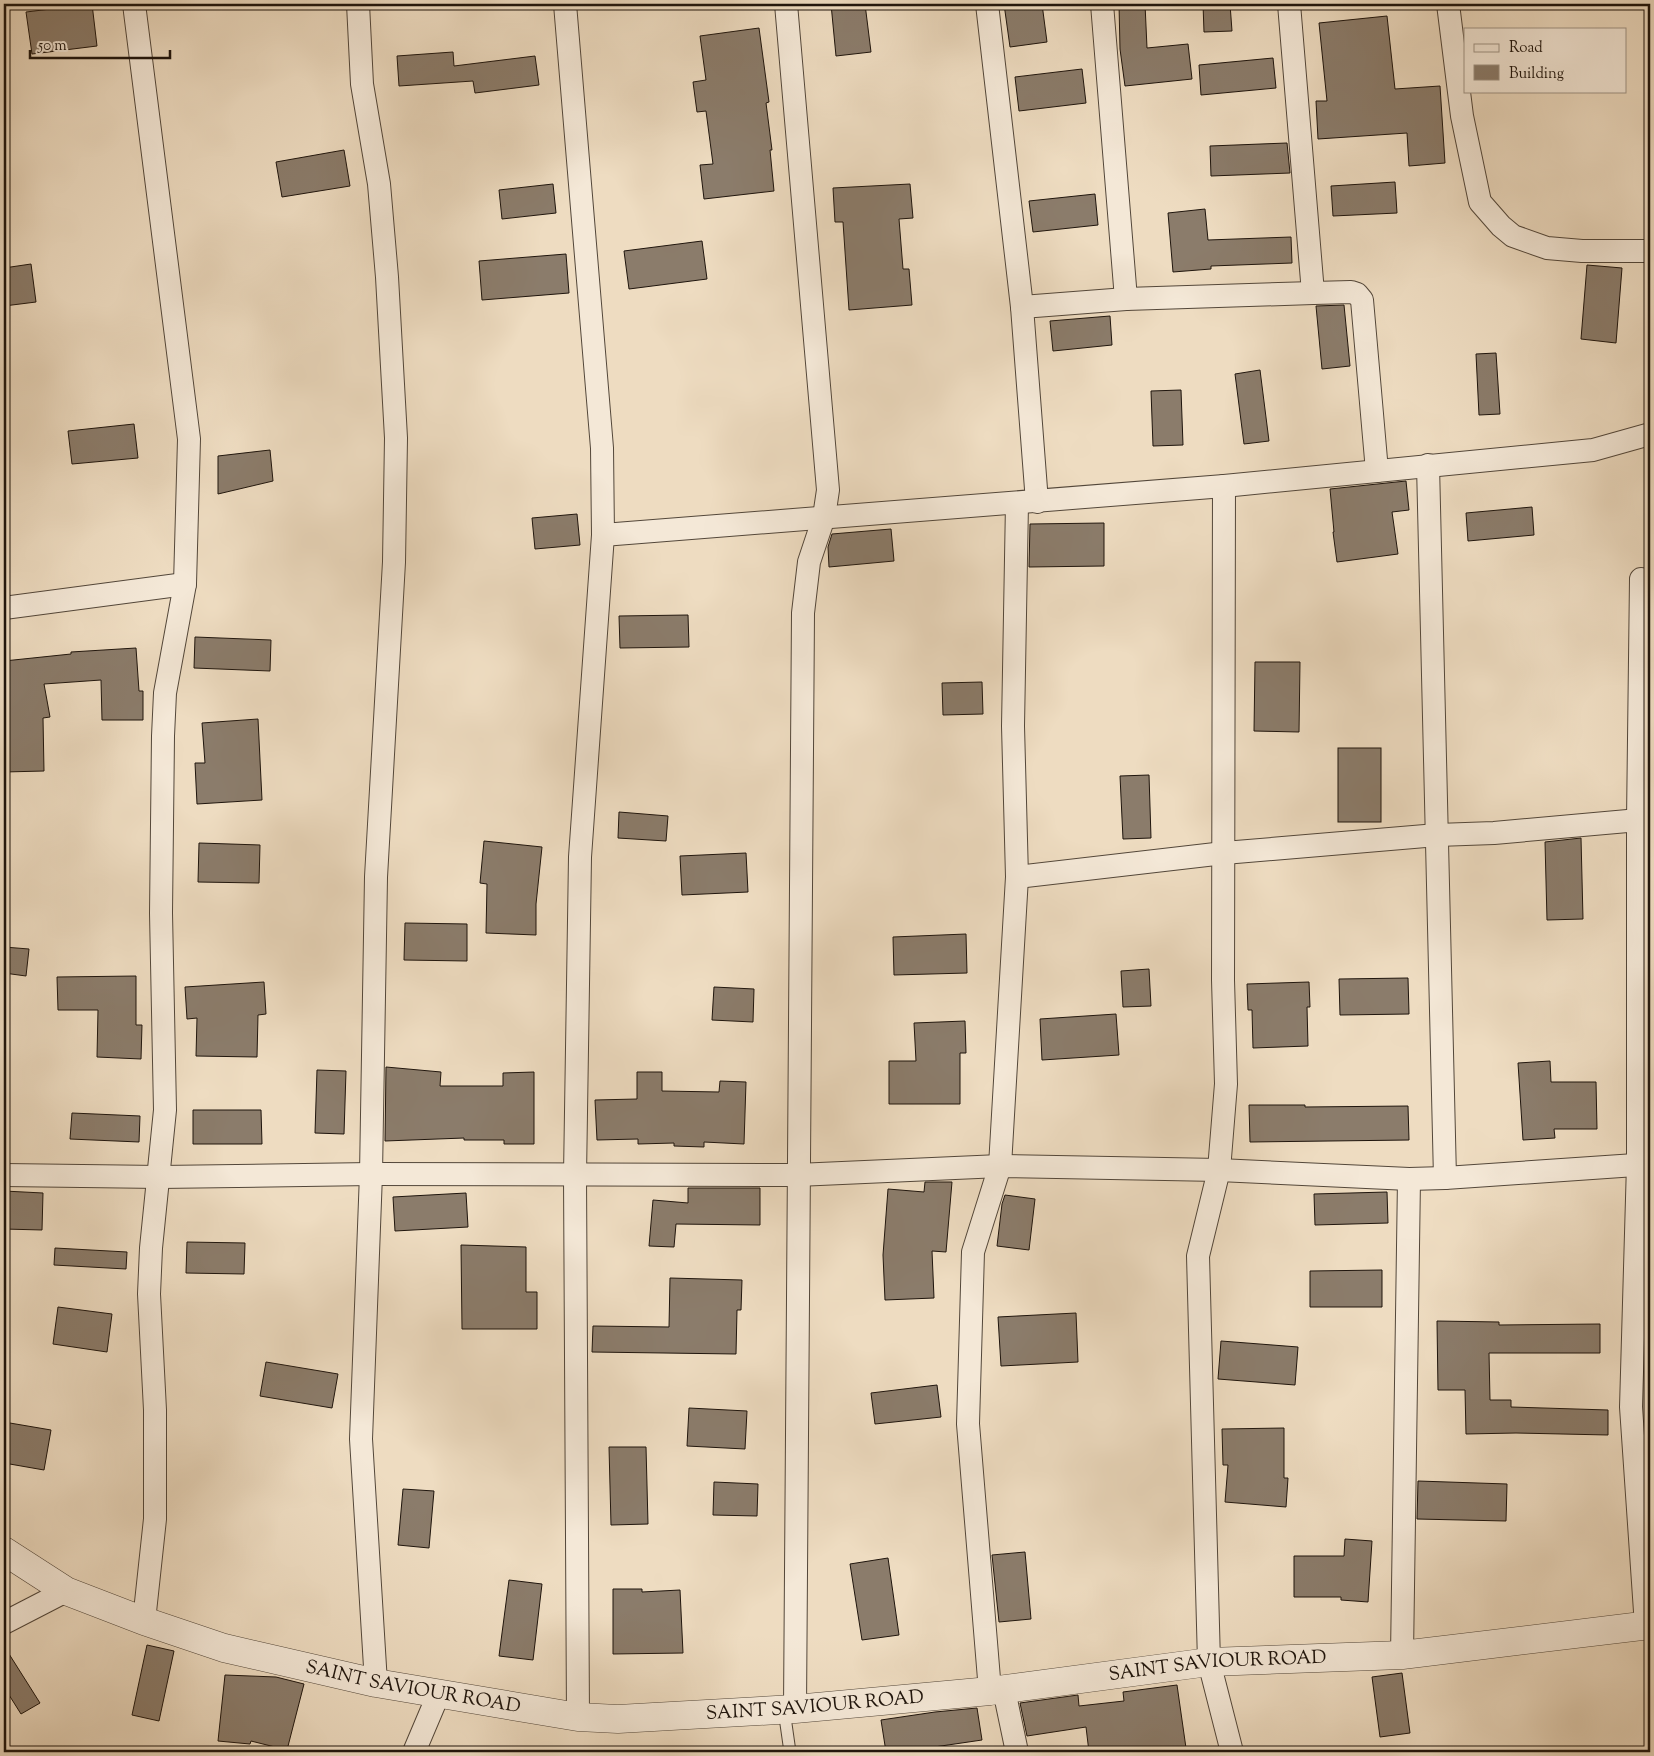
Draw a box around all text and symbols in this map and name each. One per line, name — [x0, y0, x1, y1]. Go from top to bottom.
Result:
scale bar — [30, 28, 170, 60]
legend — [1464, 28, 1626, 92]
text: 50 m — [37, 36, 67, 57]
text: Road — [1509, 38, 1543, 59]
text: Building — [1509, 64, 1564, 85]
street label: SAINT SAVIOUR ROAD — [1107, 1644, 1327, 1689]
street label: SAINT SAVIOUR ROAD — [303, 1654, 523, 1721]
street label: SAINT SAVIOUR ROAD — [705, 1684, 925, 1728]

